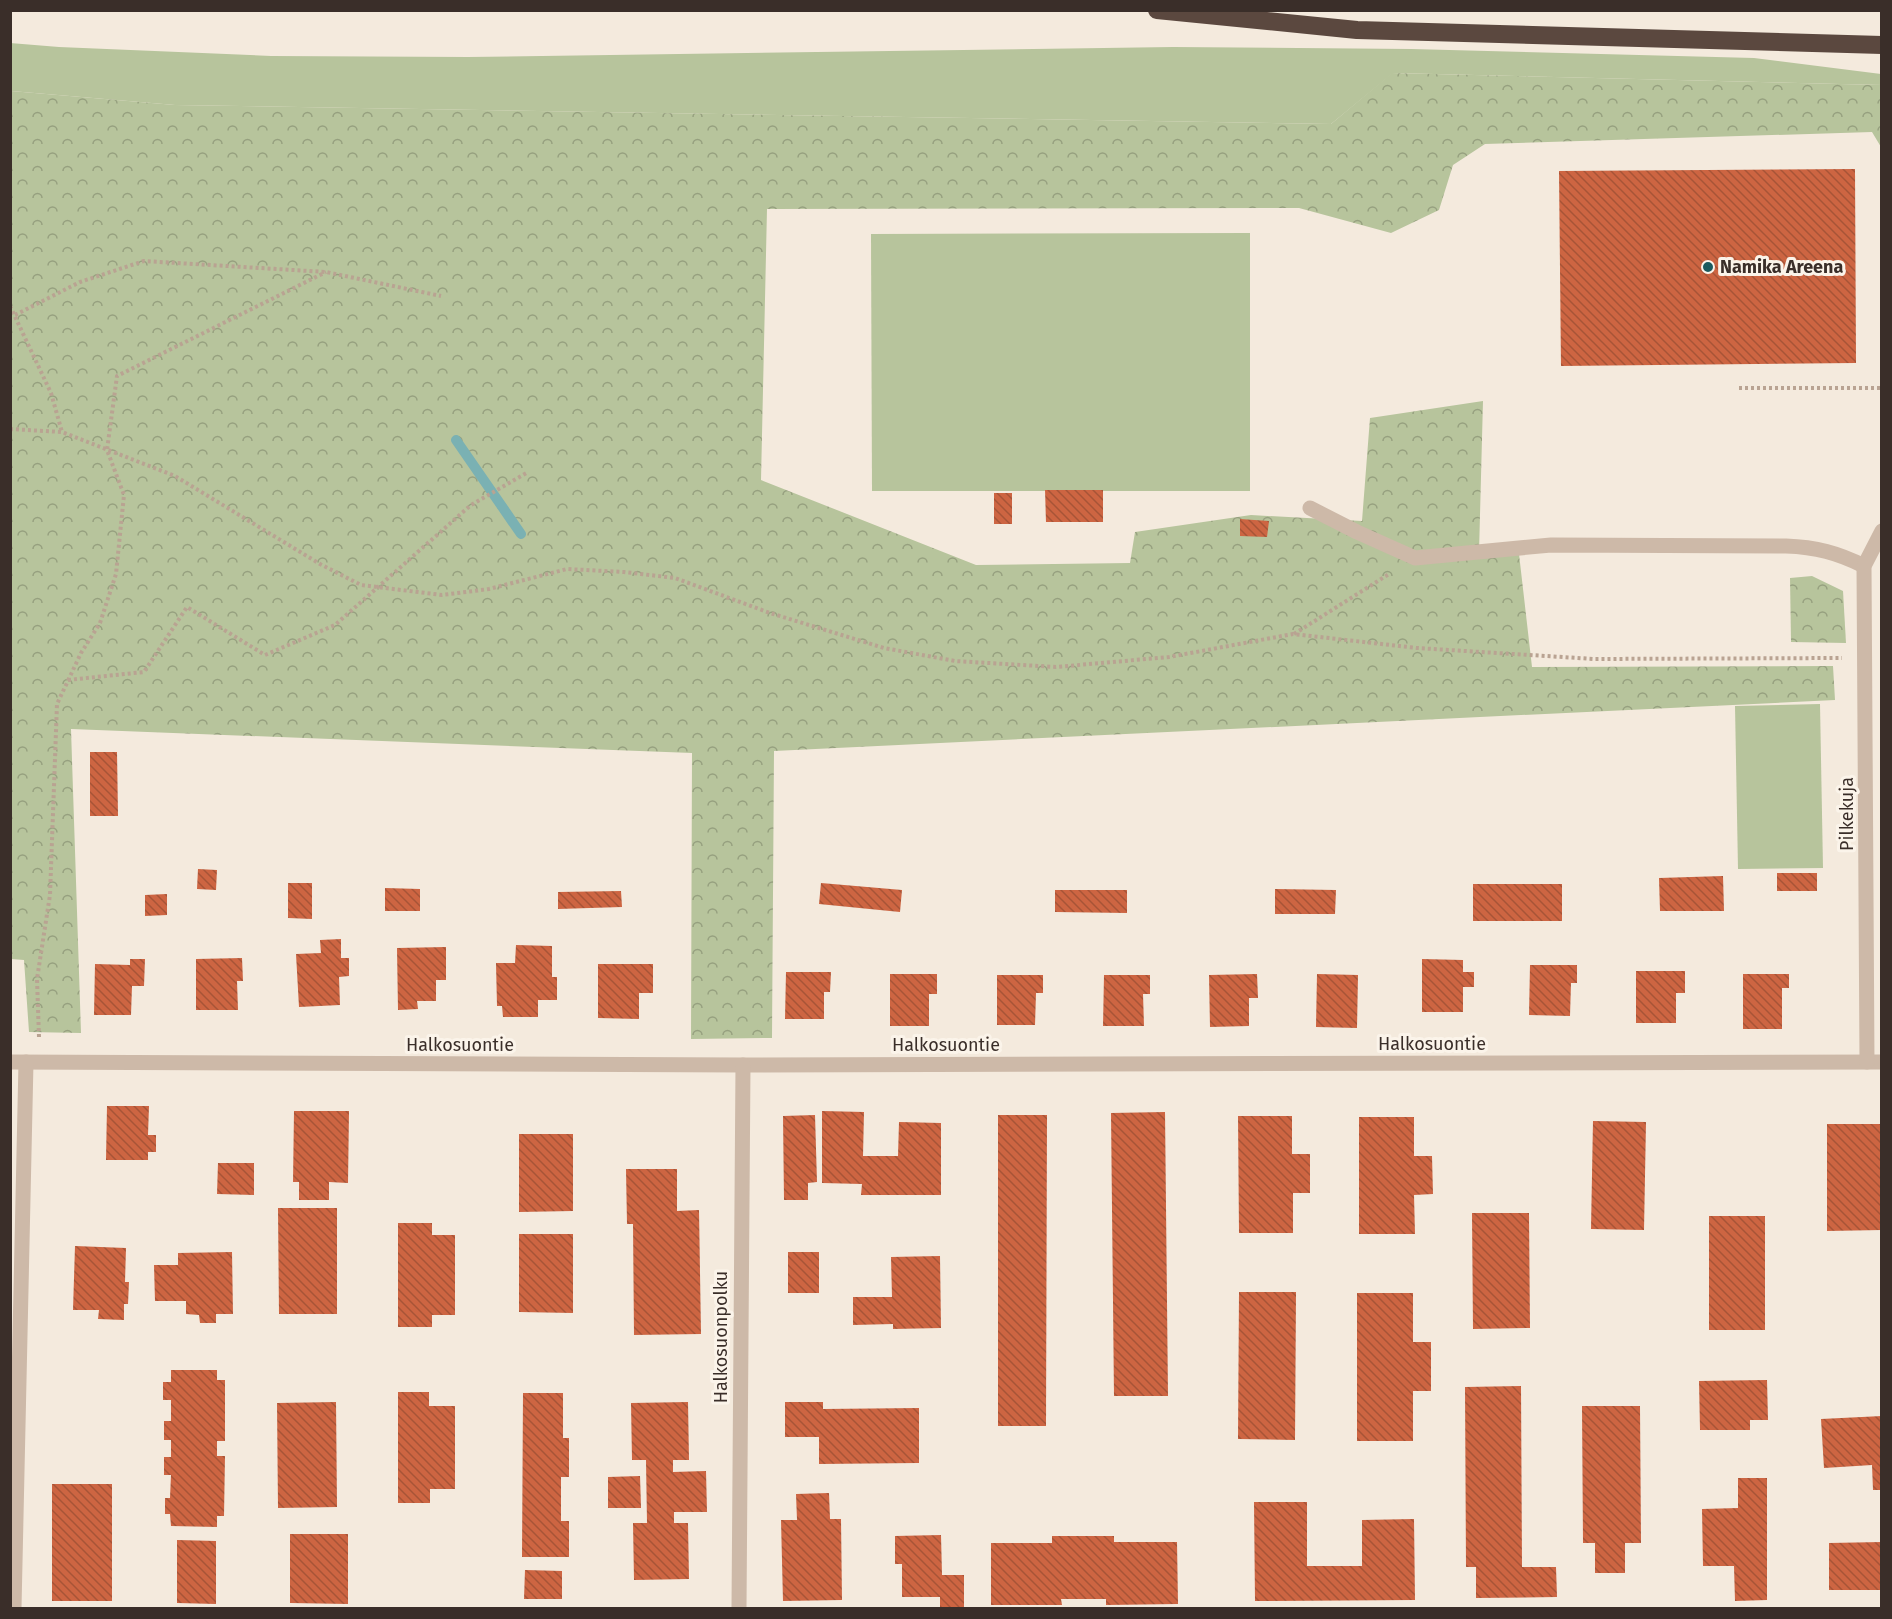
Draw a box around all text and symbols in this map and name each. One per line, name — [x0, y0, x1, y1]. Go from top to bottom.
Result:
place label: Namika Areena — [1720, 256, 1843, 278]
marker: Namika Areena — [1701, 260, 1715, 274]
street label: Pilkekuja — [1836, 777, 1858, 851]
street label: Halkosuontie — [1378, 1033, 1486, 1055]
street label: Halkosuontie — [406, 1034, 514, 1056]
street label: Halkosuontie — [892, 1034, 1000, 1056]
street label: Halkosuonpolku — [710, 1271, 732, 1403]

